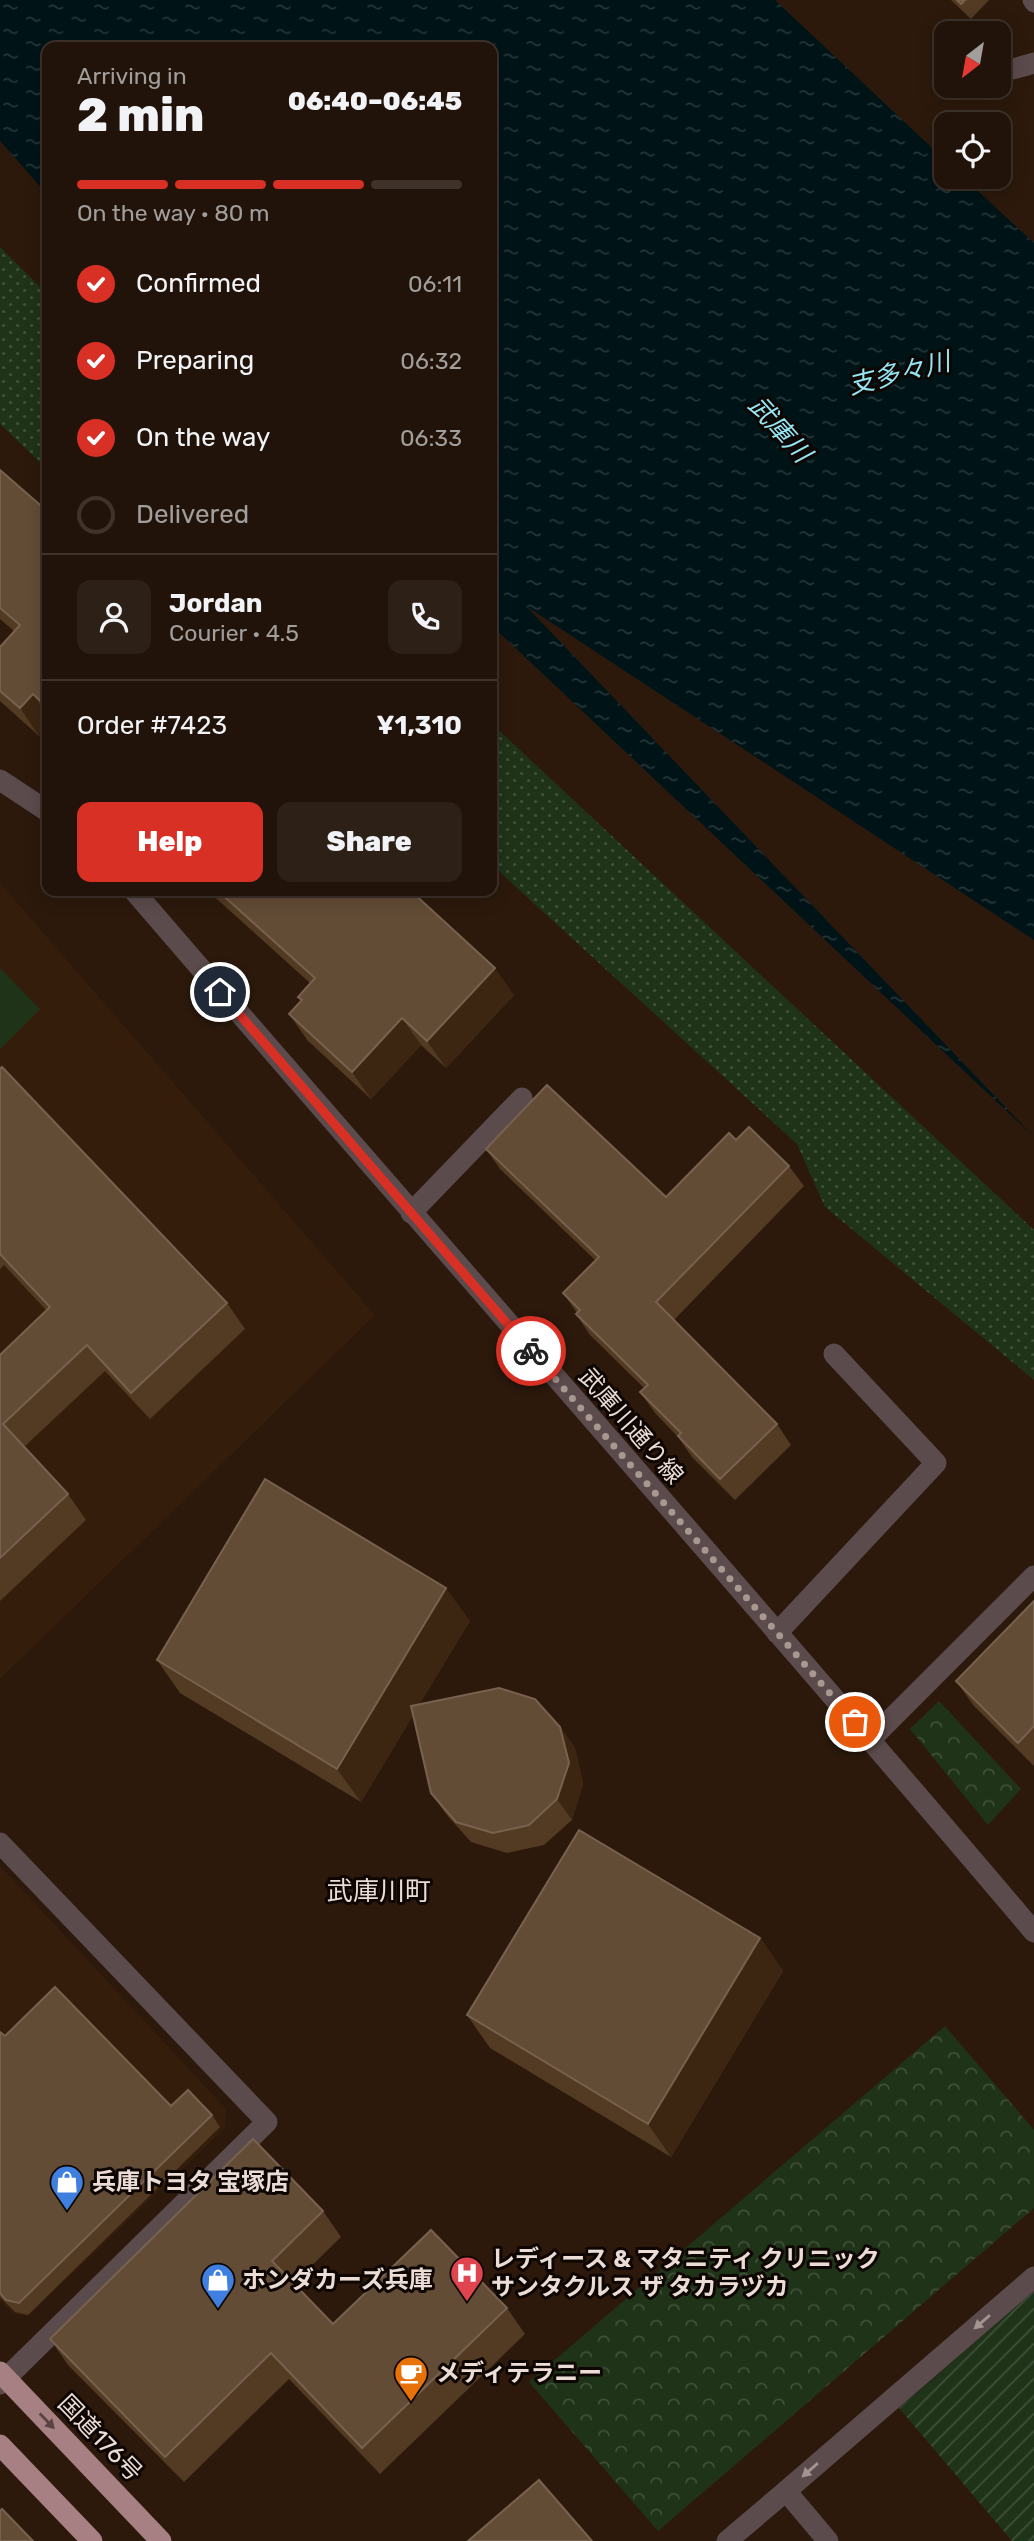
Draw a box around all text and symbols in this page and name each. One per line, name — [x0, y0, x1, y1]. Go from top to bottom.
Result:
north arrow — [934, 21, 1012, 98]
map controls — [934, 21, 1011, 189]
text: Arriving in — [77, 62, 187, 90]
text: 06:40–06:45 — [288, 86, 462, 117]
text: 2 min — [77, 88, 204, 143]
button: locate — [934, 112, 1011, 189]
text: On the way · 80 m — [77, 199, 269, 227]
icon: check — [77, 265, 115, 303]
text: Confirmed — [136, 268, 261, 299]
text: 06:11 — [408, 270, 462, 298]
icon: check — [77, 342, 115, 380]
text: Preparing — [136, 345, 254, 376]
water label: 支多々川 — [845, 345, 956, 401]
text: 06:32 — [400, 347, 462, 375]
water label: 武庫川 — [742, 390, 819, 471]
icon: check — [77, 419, 115, 457]
text: On the way — [136, 422, 270, 453]
text: 06:33 — [400, 424, 462, 452]
text: Delivered — [136, 499, 249, 530]
button: person — [77, 580, 151, 654]
button: phone — [388, 580, 462, 654]
text: Jordan — [169, 588, 262, 619]
text: Courier · 4.5 — [169, 619, 299, 647]
text: Order #7423 — [77, 710, 227, 741]
text: ¥1,310 — [377, 710, 462, 741]
button: Help — [77, 802, 263, 882]
button: Share — [277, 802, 462, 882]
pin — [190, 962, 250, 1022]
icon: home — [201, 973, 239, 1011]
courier — [496, 1316, 566, 1386]
icon: bike — [512, 1332, 550, 1370]
street label: 武庫川通り線 — [573, 1362, 689, 1490]
pin — [825, 1692, 885, 1752]
icon: bag — [836, 1703, 874, 1741]
district label: 武庫川町 — [327, 1876, 431, 1907]
shop icon: 兵庫トヨタ 宝塚店 — [48, 2163, 86, 2212]
place label: 兵庫トヨタ 宝塚店 — [92, 2168, 289, 2196]
place label: レディース & マタニティ クリニック サンタクルス ザ タカラヅカ — [491, 2245, 880, 2301]
hospital icon: レディース & マタニティ クリニック サンタクルス ザ タカラヅカ — [448, 2254, 486, 2303]
shop icon: ホンダカーズ兵庫 — [199, 2261, 237, 2310]
place label: ホンダカーズ兵庫 — [242, 2266, 433, 2294]
one-way arrow — [974, 2314, 991, 2329]
cafe icon: メディテラニー — [392, 2354, 430, 2403]
place label: メディテラニー — [436, 2359, 602, 2387]
street label: 国道176号 — [52, 2389, 148, 2487]
one-way arrow — [39, 2412, 55, 2429]
one-way arrow — [801, 2462, 818, 2477]

